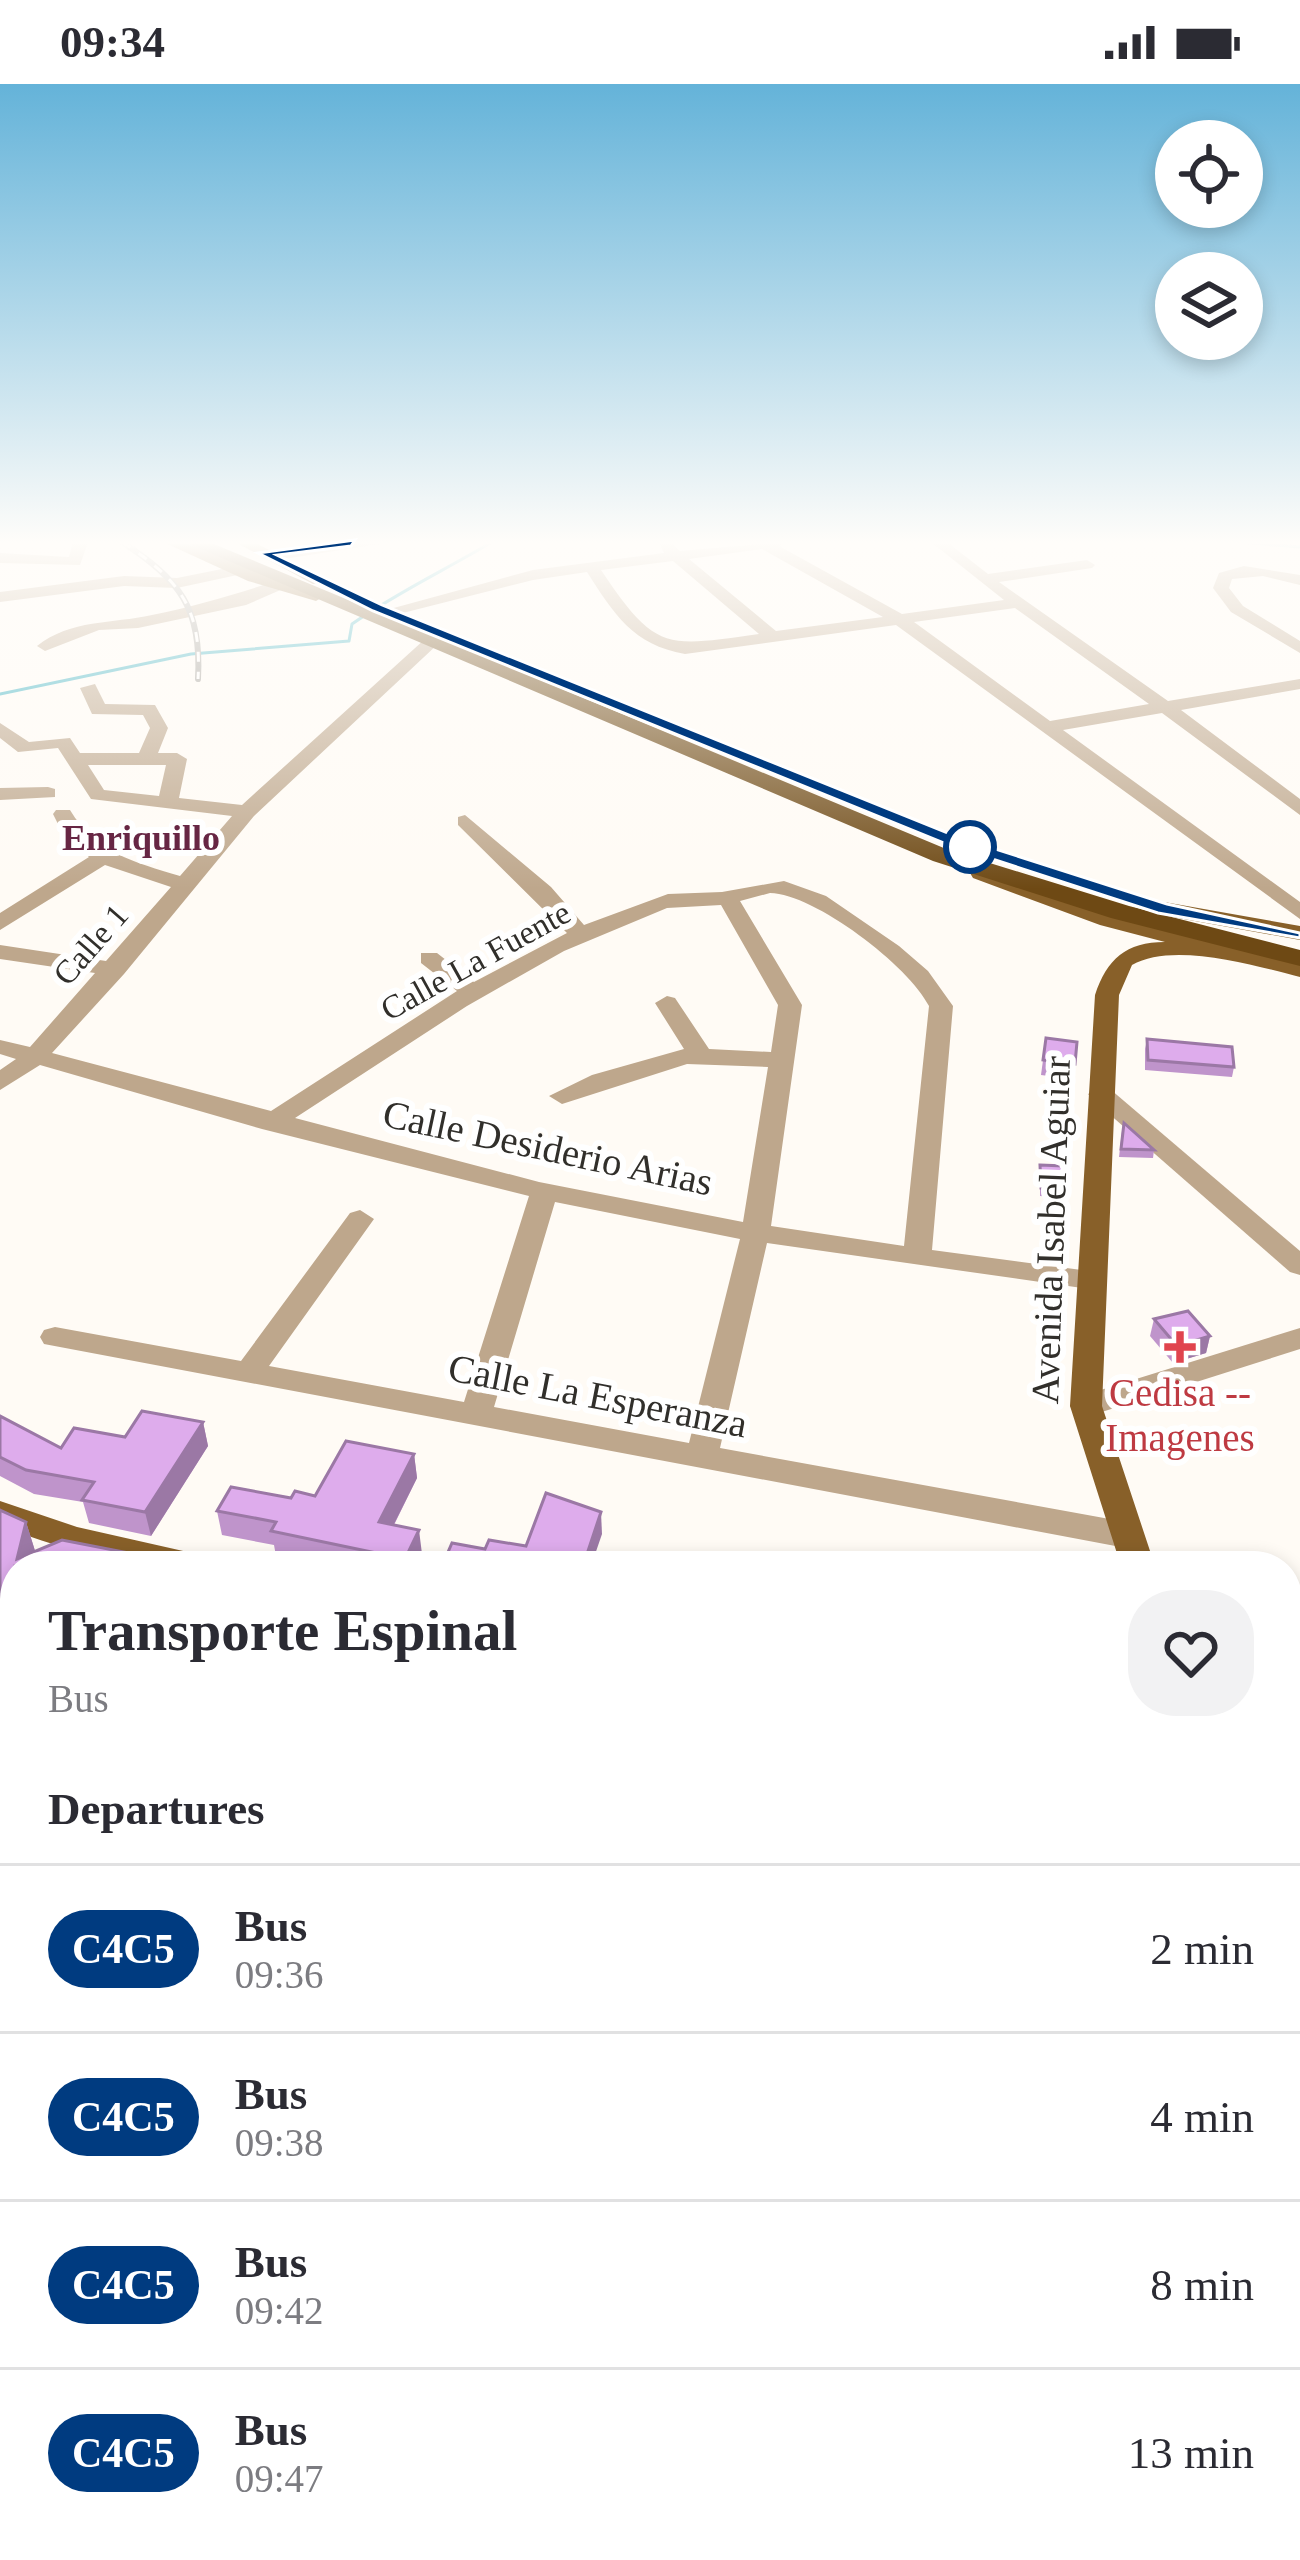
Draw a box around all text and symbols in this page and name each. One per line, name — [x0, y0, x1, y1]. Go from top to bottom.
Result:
text: 09:34 — [60, 17, 165, 67]
map controls — [1155, 120, 1263, 360]
button: locate — [1155, 120, 1263, 228]
button: layers — [1155, 252, 1263, 360]
district label: Enriquillo — [62, 818, 220, 858]
unlabelled marker — [945, 822, 995, 872]
street label: Calle La Fuente — [375, 894, 576, 1028]
street label: Calle 1 — [46, 897, 135, 992]
street label: Avenida Isabel Aguiar — [1023, 1055, 1079, 1405]
street label: Calle Desiderio Arias — [379, 1092, 717, 1203]
marker: Cedisa -- Imagenes — [1164, 1331, 1196, 1363]
street label: Calle La Esperanza — [445, 1345, 751, 1447]
place label: Cedisa -- Imagenes — [1105, 1371, 1255, 1460]
button: heart — [1128, 1590, 1254, 1716]
text: Transporte Espinal — [48, 1599, 517, 1662]
text: Bus — [48, 1677, 109, 1720]
text: Departures — [48, 1784, 265, 1834]
text: Bus — [235, 1901, 307, 1951]
text: 2 min — [1150, 1924, 1254, 1974]
text: C4C5 — [72, 1926, 175, 1972]
text: 09:36 — [235, 1953, 324, 1996]
text: Bus — [235, 2069, 307, 2119]
text: 4 min — [1150, 2092, 1254, 2142]
text: C4C5 — [72, 2094, 175, 2140]
text: 09:38 — [235, 2121, 324, 2164]
text: Bus — [235, 2237, 307, 2287]
text: 8 min — [1150, 2260, 1254, 2310]
text: C4C5 — [72, 2262, 175, 2308]
text: 09:42 — [235, 2289, 324, 2332]
text: Bus — [235, 2405, 307, 2455]
text: 13 min — [1128, 2428, 1254, 2478]
text: C4C5 — [72, 2430, 175, 2476]
text: 09:47 — [235, 2457, 324, 2500]

